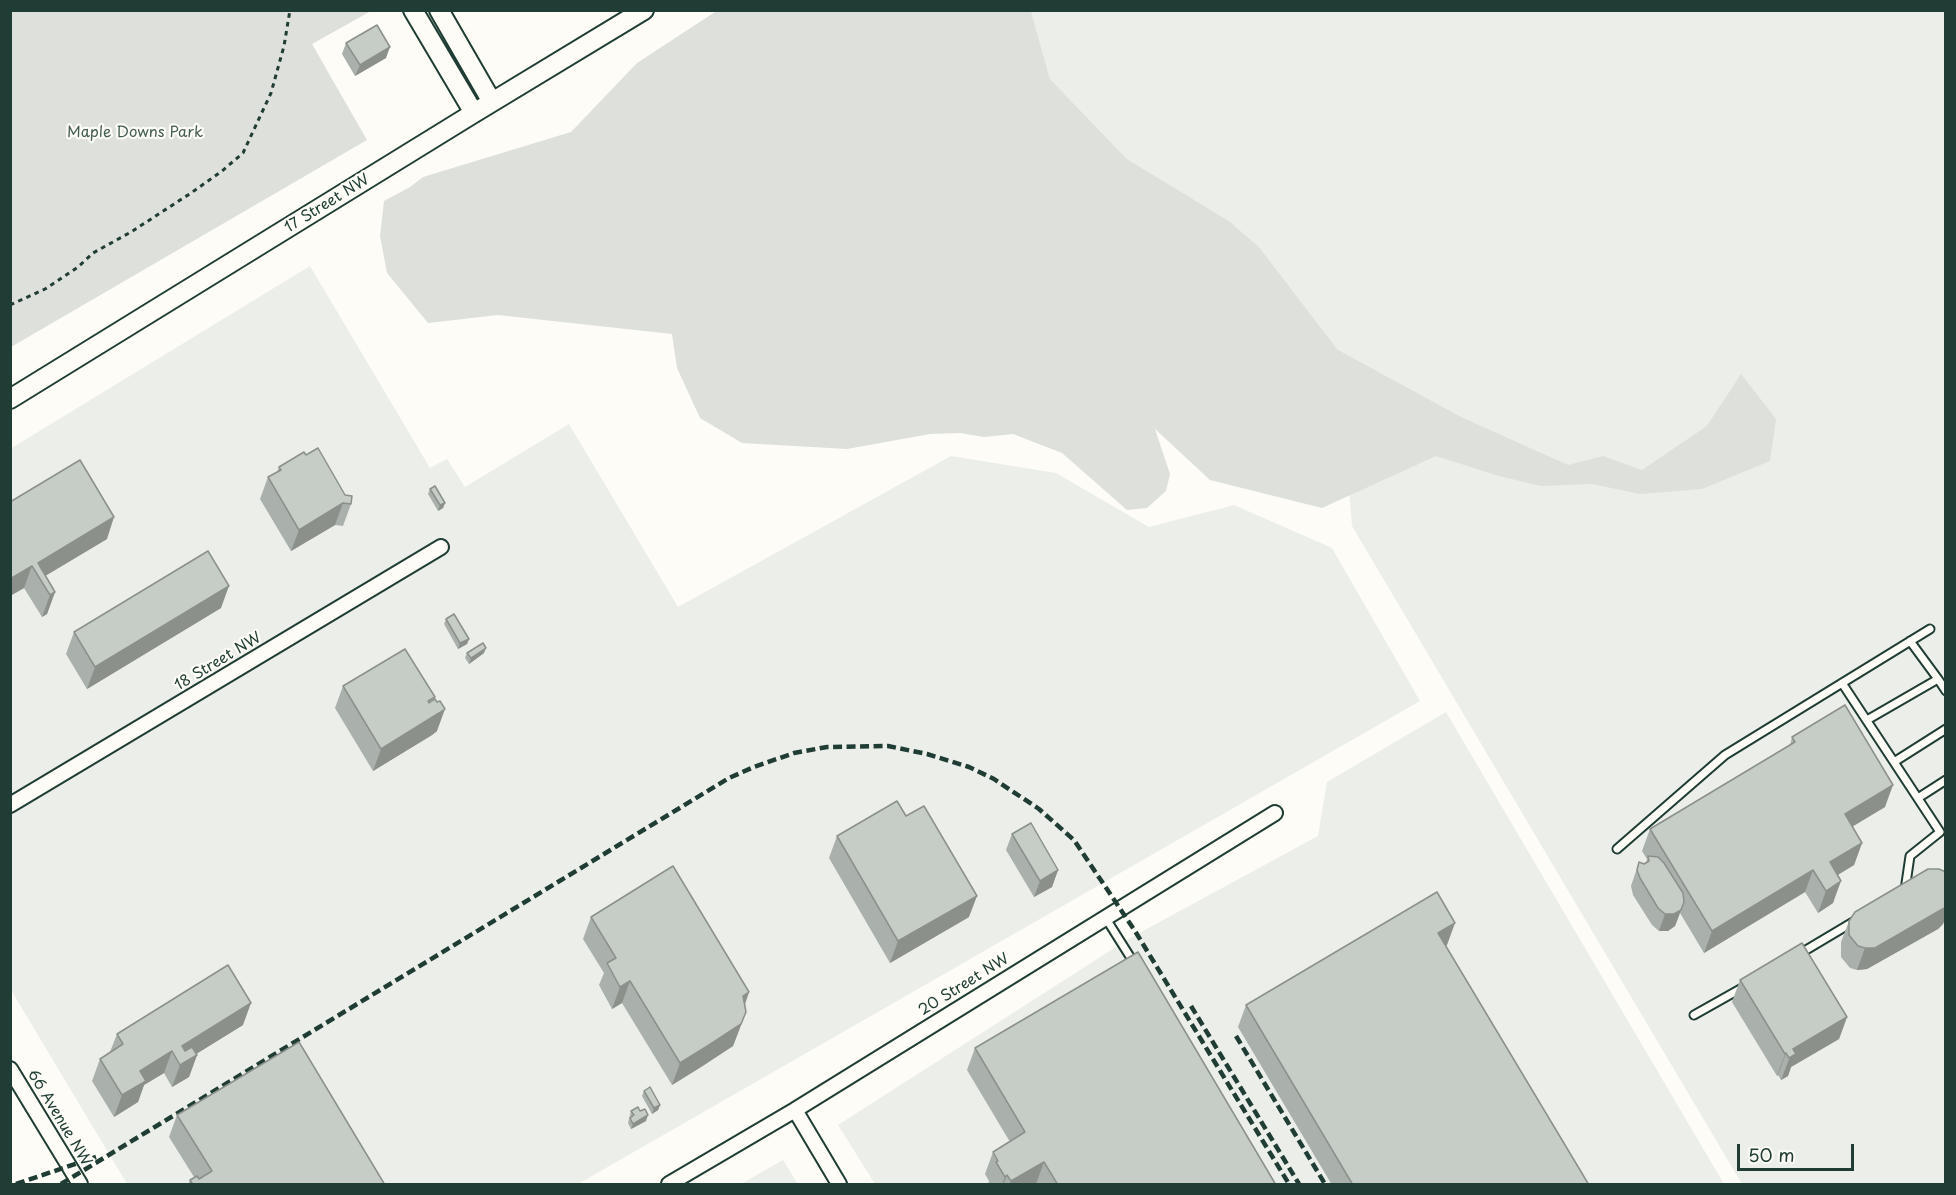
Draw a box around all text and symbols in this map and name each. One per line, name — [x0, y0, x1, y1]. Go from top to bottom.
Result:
park label: Maple Downs Park — [67, 124, 203, 142]
street label: 17 Street NW — [281, 171, 373, 237]
street label: 18 Street NW — [171, 629, 265, 695]
street label: 20 Street NW — [915, 950, 1013, 1020]
street label: 66 Avenue NW — [23, 1067, 95, 1169]
scale bar — [1740, 1132, 1857, 1170]
text: 50 m — [1748, 1141, 1795, 1168]

